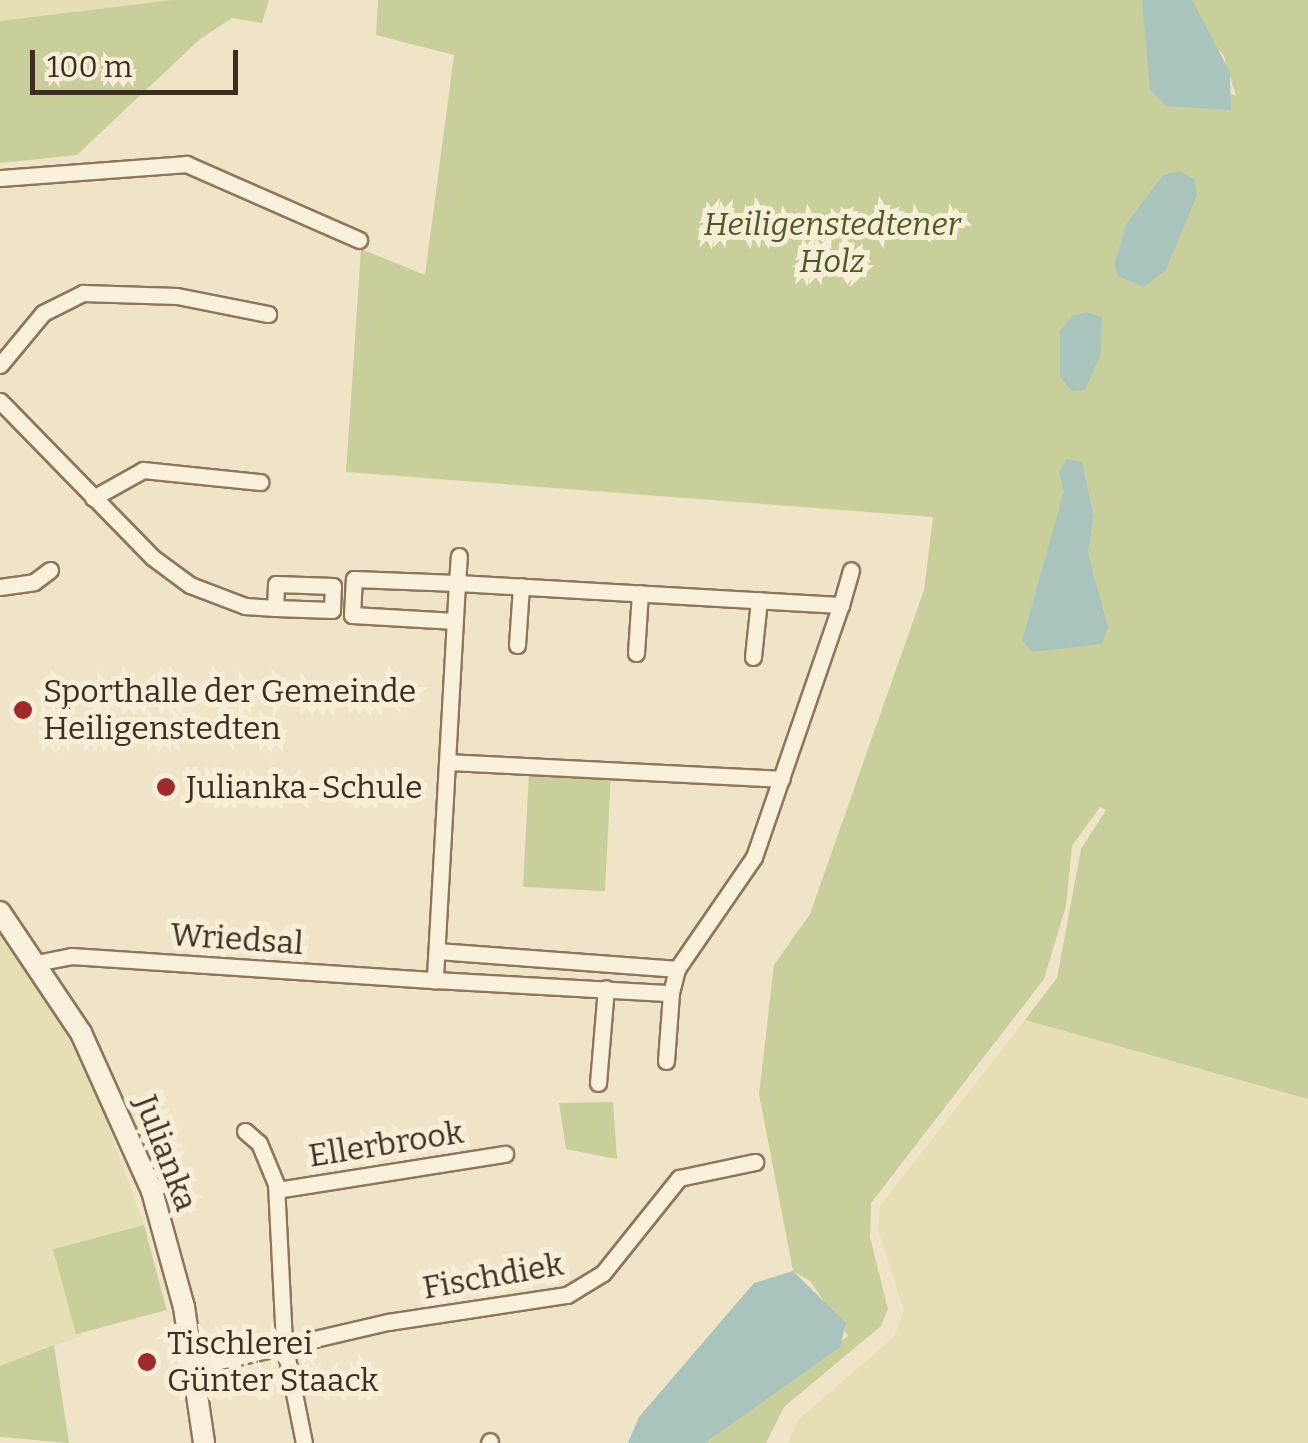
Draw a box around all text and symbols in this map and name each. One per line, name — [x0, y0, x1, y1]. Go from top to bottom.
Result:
scale bar — [35, 30, 242, 92]
text: 100 m — [47, 49, 132, 85]
park label: Heiligenstedtener Holz — [703, 206, 961, 281]
place label: Sporthalle der Gemeinde Heiligenstedten — [43, 673, 416, 748]
marker: Sporthalle der Gemeinde Heiligenstedten — [12, 699, 34, 721]
place label: Julianka-Schule — [186, 768, 423, 806]
marker: Julianka-Schule — [155, 776, 177, 798]
street label: Wriedsal — [169, 915, 305, 963]
street label: Julianka — [126, 1090, 206, 1216]
street label: Ellerbrook — [306, 1113, 466, 1175]
street label: Fischdiek — [420, 1245, 566, 1307]
place label: Tischlerei Günter Staack — [167, 1325, 379, 1400]
marker: Tischlerei Günter Staack — [136, 1351, 158, 1373]

